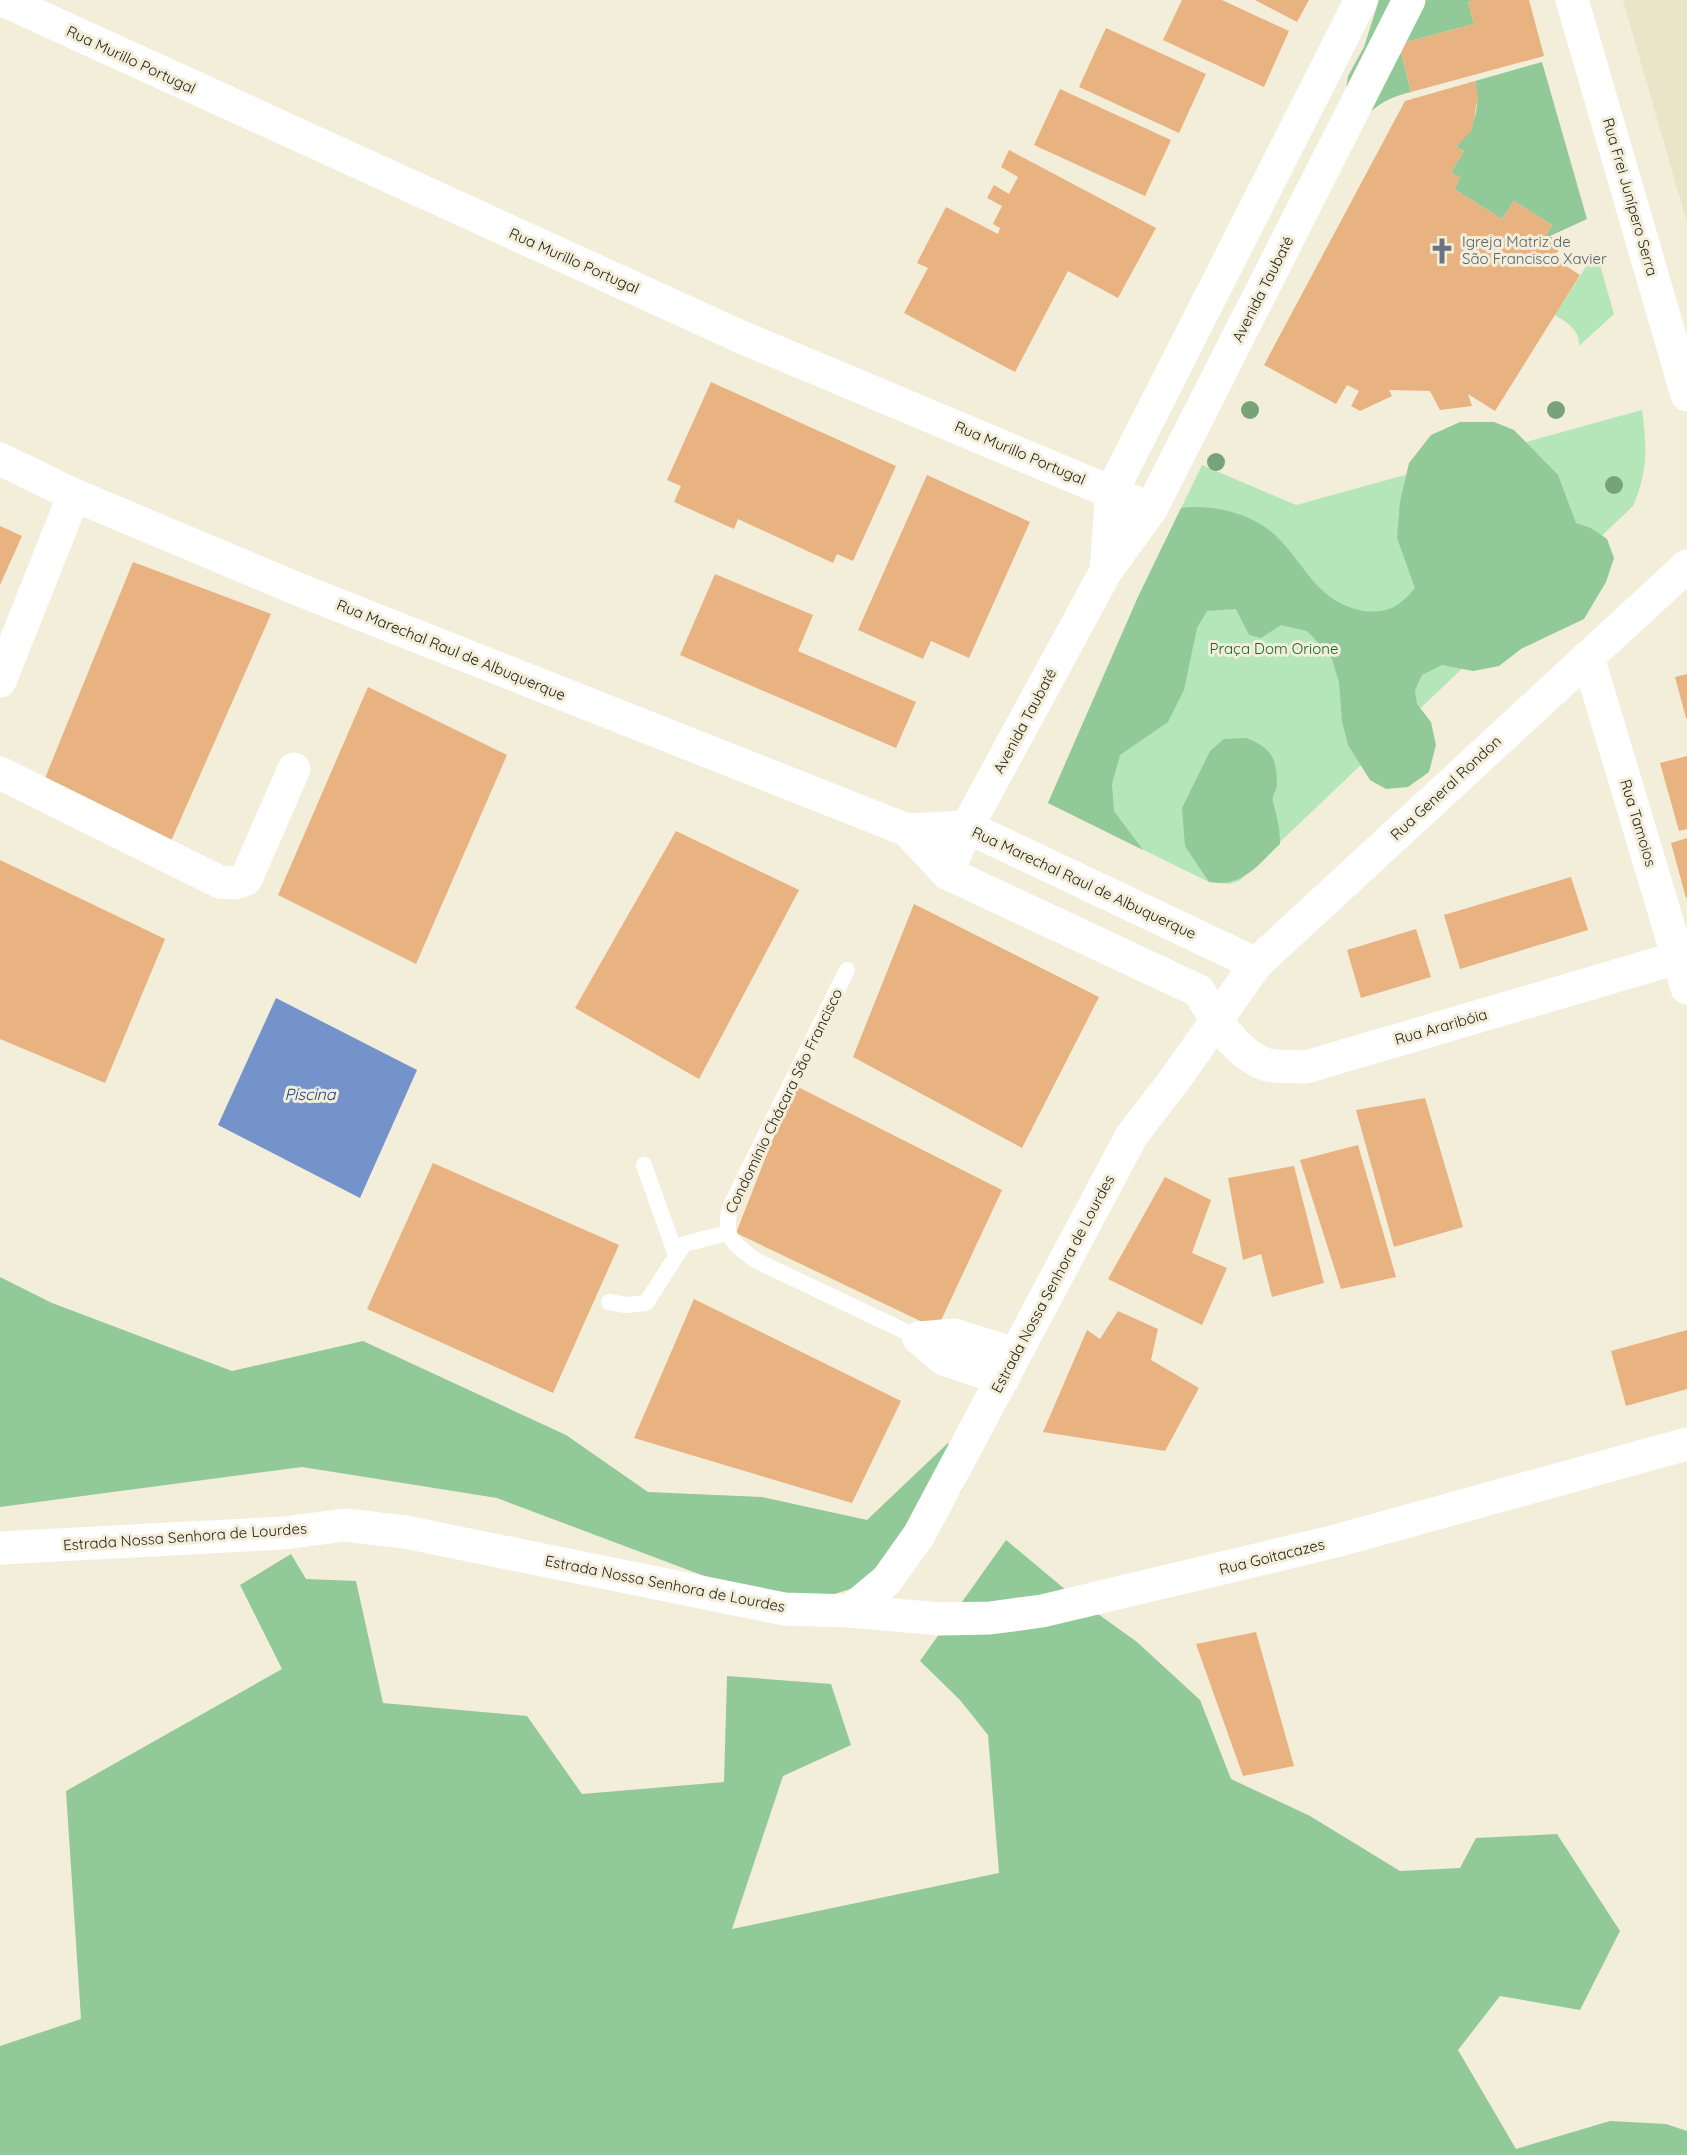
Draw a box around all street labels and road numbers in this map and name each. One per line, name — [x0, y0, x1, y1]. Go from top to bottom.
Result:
street label: Rua Murillo Portugal — [64, 21, 199, 98]
street label: Rua Frei Junípero Serra — [1599, 116, 1662, 278]
street label: Rua Murillo Portugal — [506, 223, 642, 298]
street label: Avenida Taubaté — [1228, 233, 1297, 345]
street label: Rua Murillo Portugal — [952, 416, 1089, 489]
street label: Rua Marechal Raul de Albuquerque — [334, 595, 568, 704]
street label: Avenida Taubaté — [989, 665, 1060, 777]
street label: Rua General Rondon — [1386, 731, 1505, 844]
street label: Rua Tamoios — [1616, 777, 1661, 869]
street label: Rua Marechal Raul de Albuquerque — [969, 822, 1199, 943]
street label: Condomínio Chácara São Francisco — [721, 985, 846, 1216]
street label: Rua Araribóia — [1392, 1004, 1489, 1049]
street label: Estrada Nossa Senhora de Lourdes — [987, 1172, 1118, 1396]
street label: Estrada Nossa Senhora de Lourdes — [63, 1519, 307, 1554]
street label: Rua Goitacazes — [1217, 1534, 1327, 1579]
street label: Estrada Nossa Senhora de Lourdes — [543, 1551, 787, 1616]

